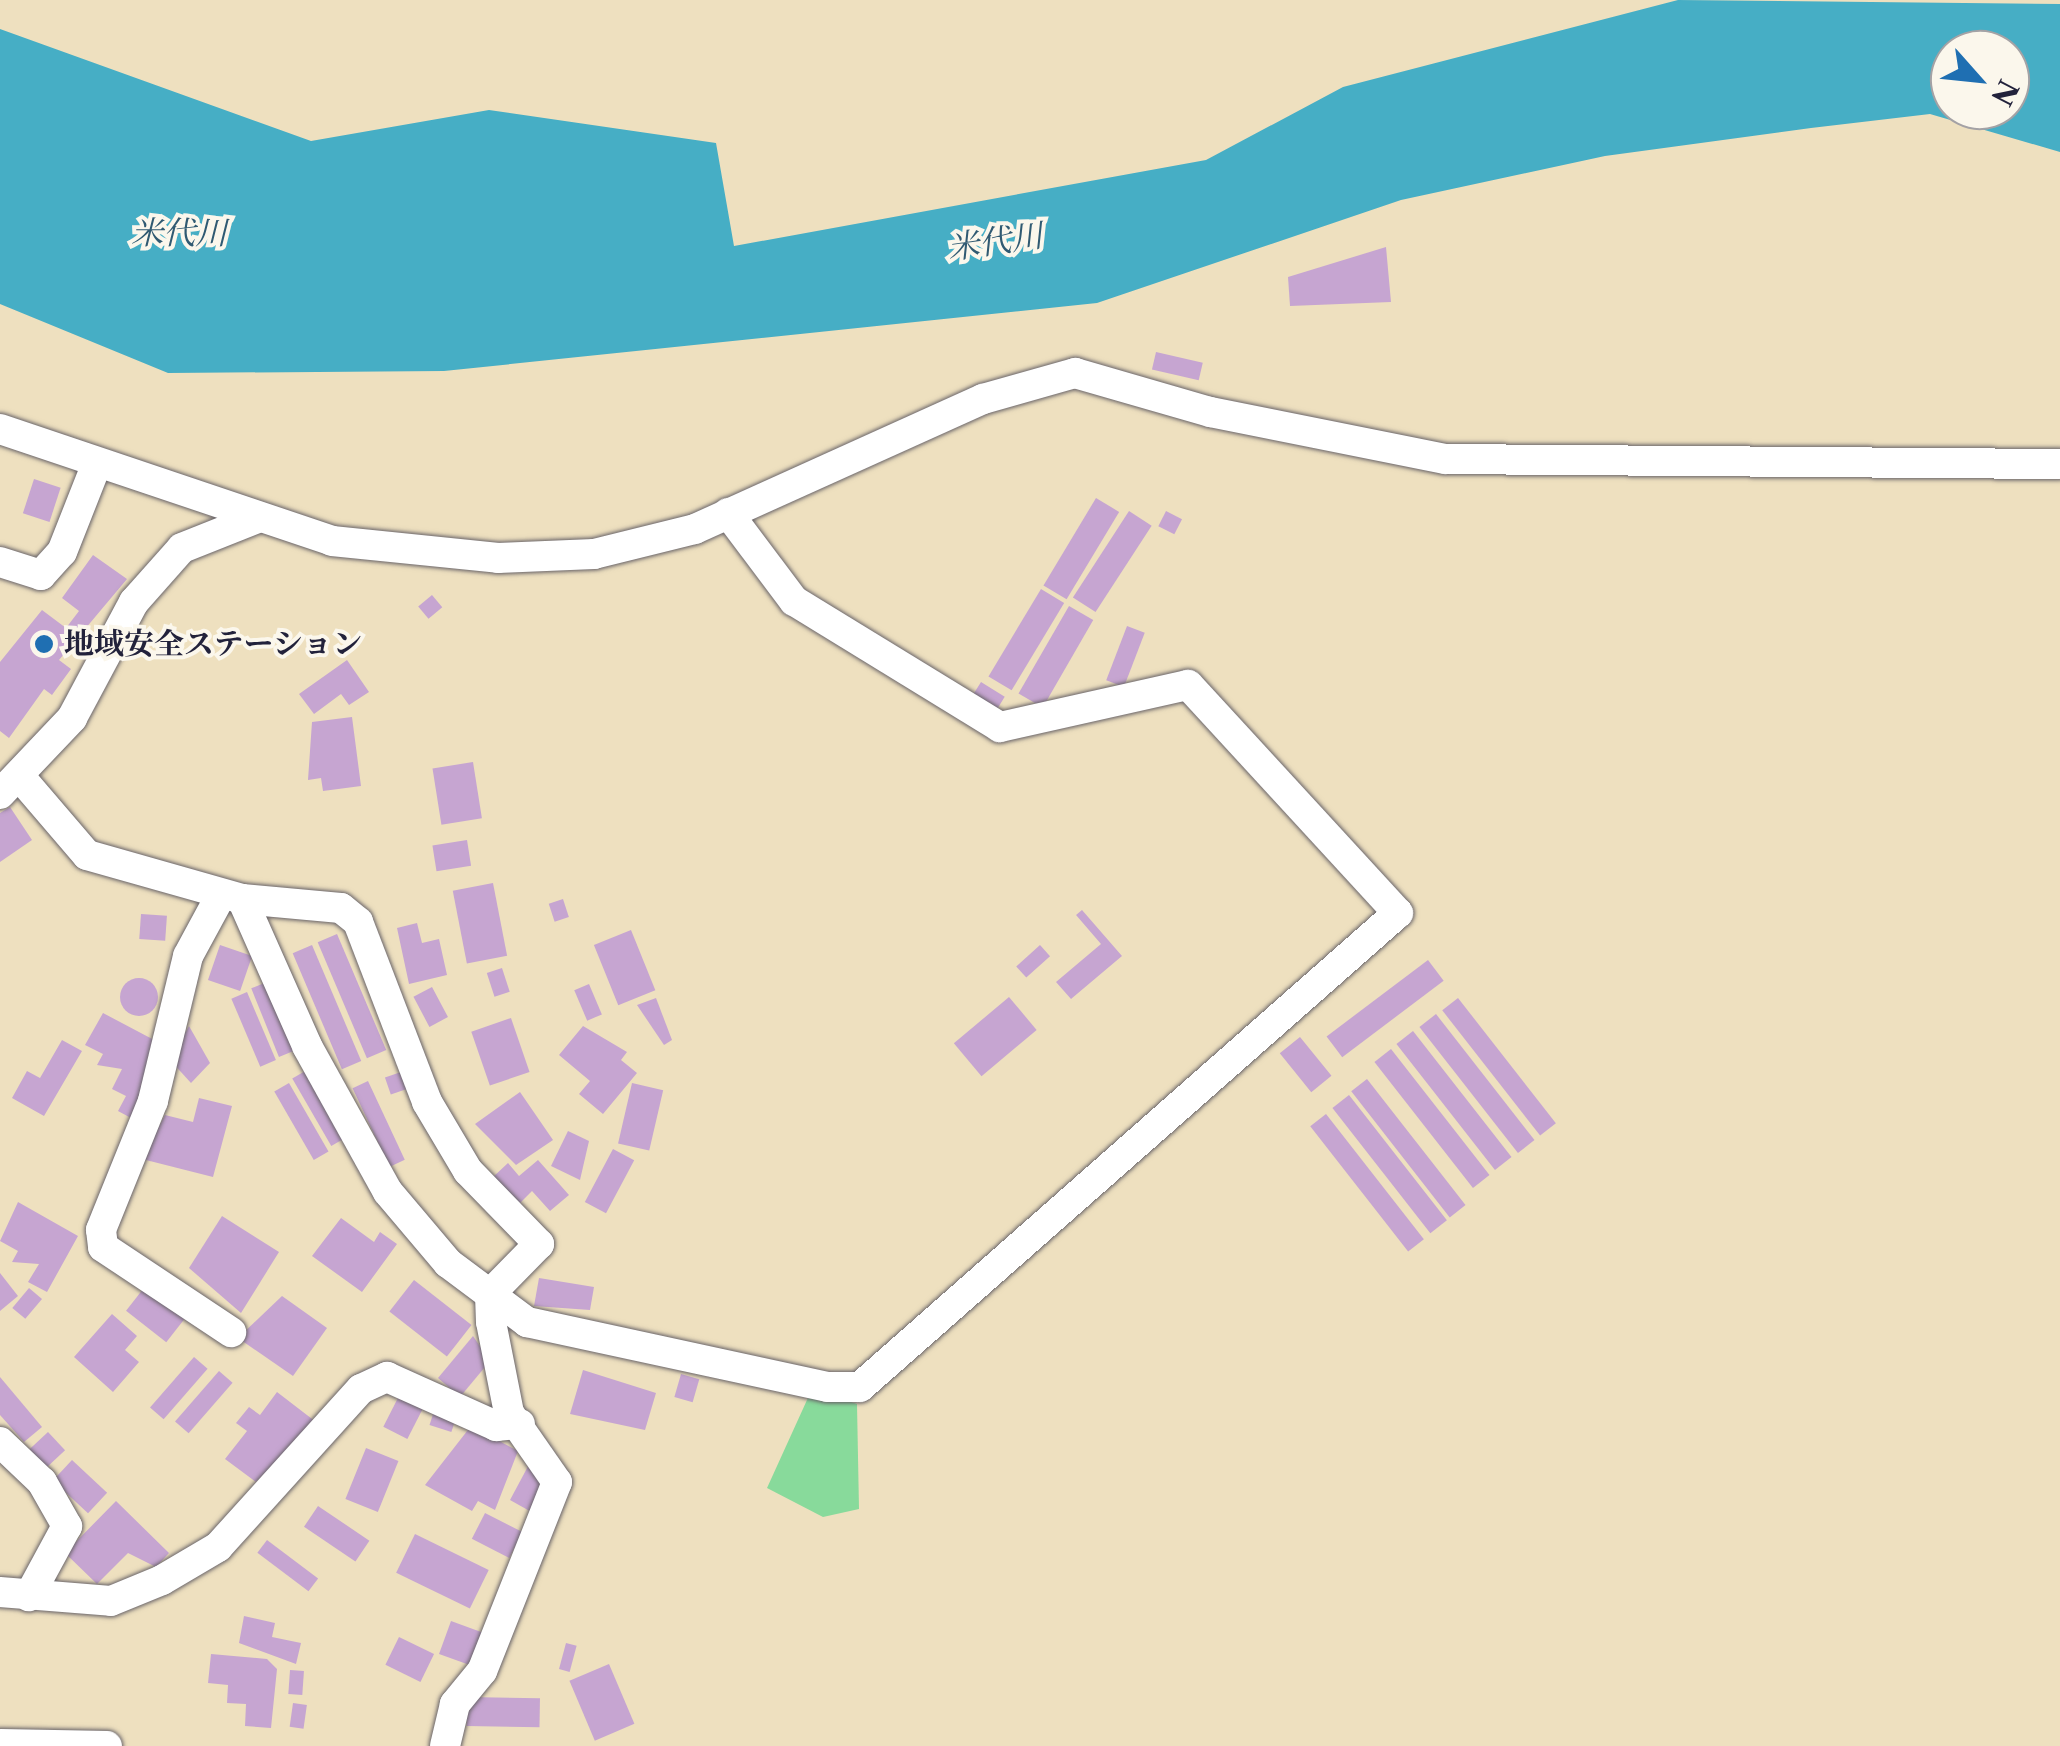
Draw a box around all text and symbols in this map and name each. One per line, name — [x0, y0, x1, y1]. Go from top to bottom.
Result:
north arrow — [1930, 30, 2030, 130]
text: N — [1984, 74, 2026, 111]
water label: 米代川 — [131, 214, 227, 252]
water label: 米代川 — [945, 216, 1045, 268]
place label: 地域安全ステーション — [64, 626, 364, 662]
marker: 地域安全ステーション — [33, 633, 55, 655]

